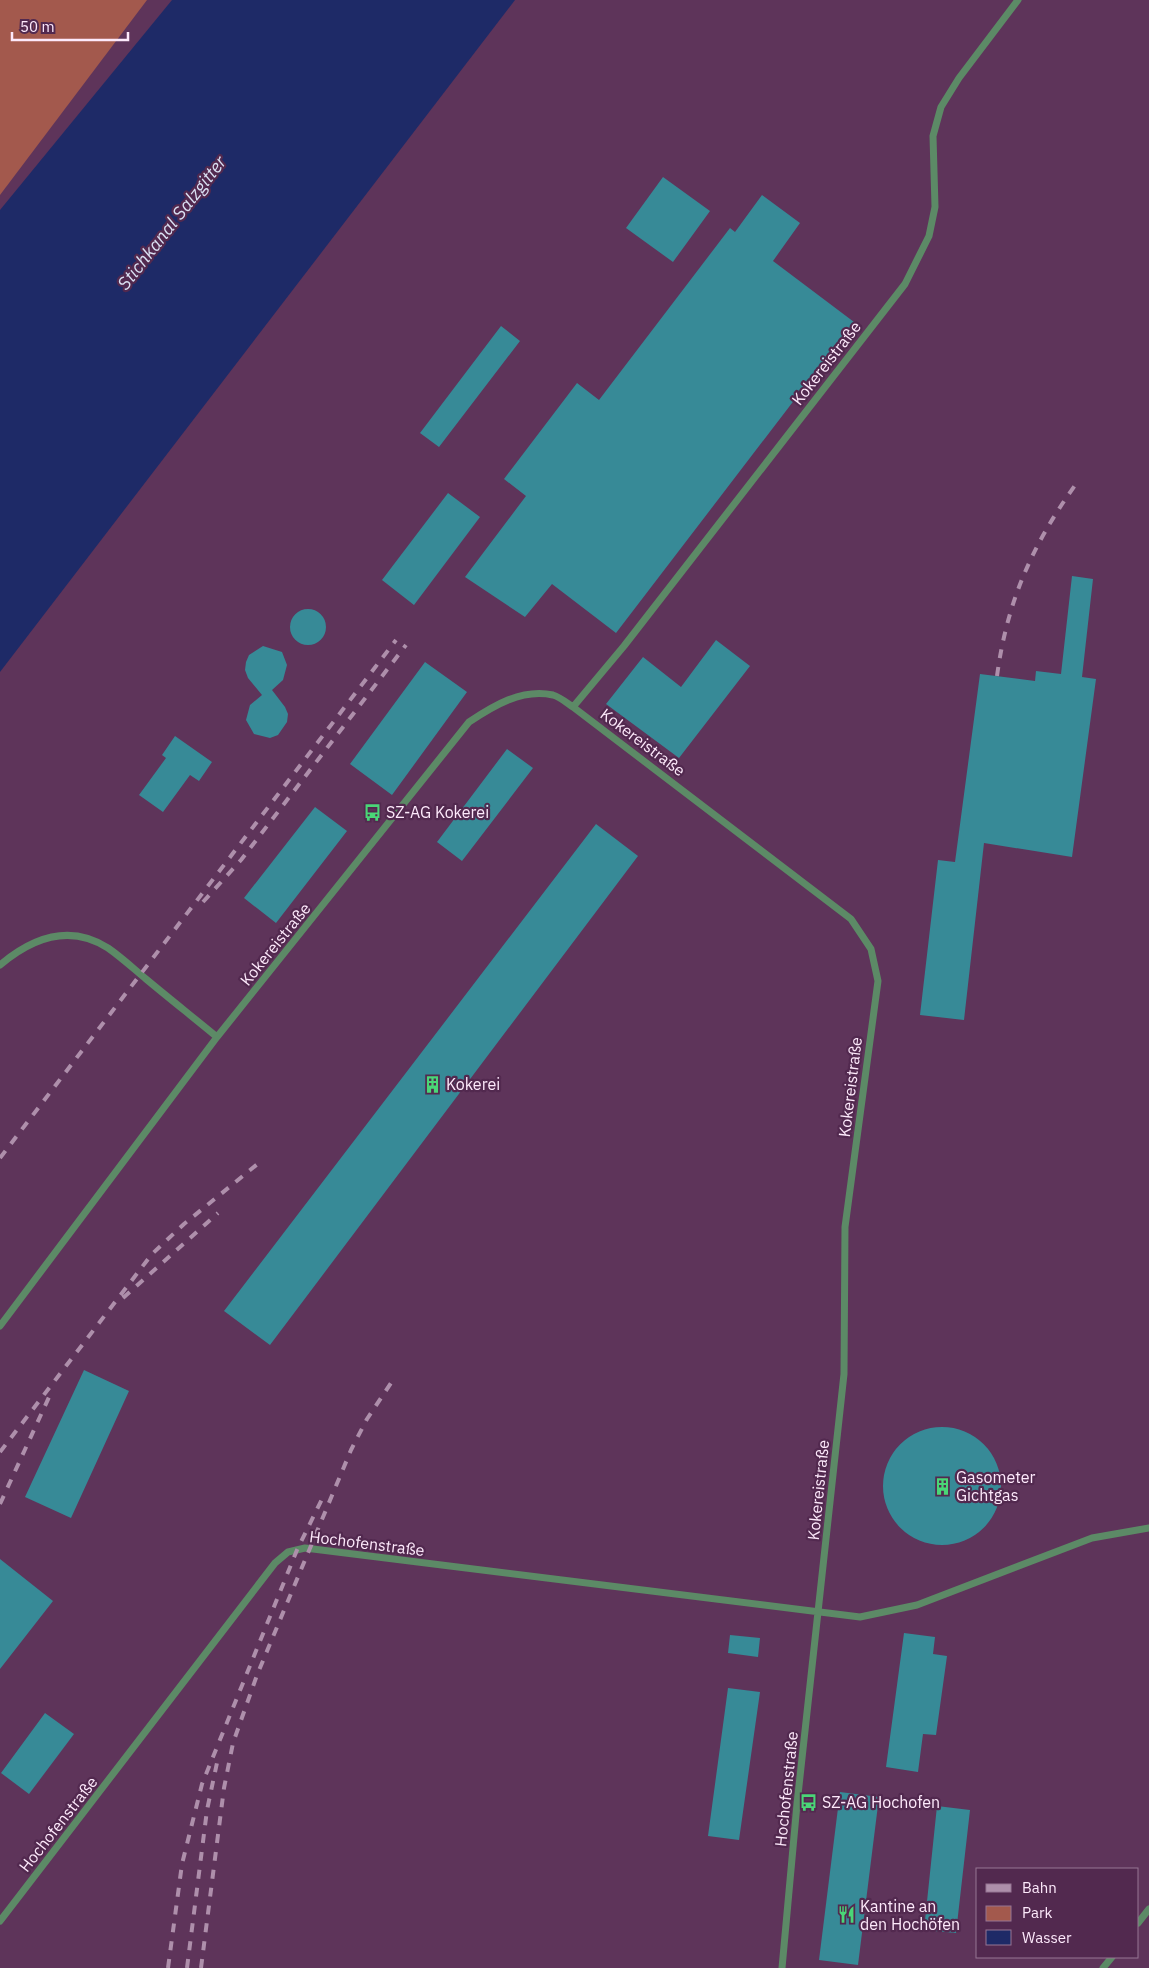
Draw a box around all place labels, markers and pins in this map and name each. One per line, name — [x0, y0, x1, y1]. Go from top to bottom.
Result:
bus stop icon: SZ-AG Kokerei — [362, 802, 382, 822]
place label: SZ-AG Kokerei — [386, 802, 489, 822]
building icon: Kokerei — [422, 1074, 442, 1094]
place label: Kokerei — [446, 1074, 500, 1094]
place label: Gasometer Gichtgas — [956, 1467, 1036, 1505]
building icon: Gasometer Gichtgas — [932, 1476, 952, 1496]
bus stop icon: SZ-AG Hochofen — [798, 1792, 818, 1812]
place label: SZ-AG Hochofen — [822, 1792, 940, 1812]
place label: Kantine an den Hochöfen — [860, 1896, 960, 1934]
restaurant icon: Kantine an den Hochöfen — [836, 1905, 856, 1925]

